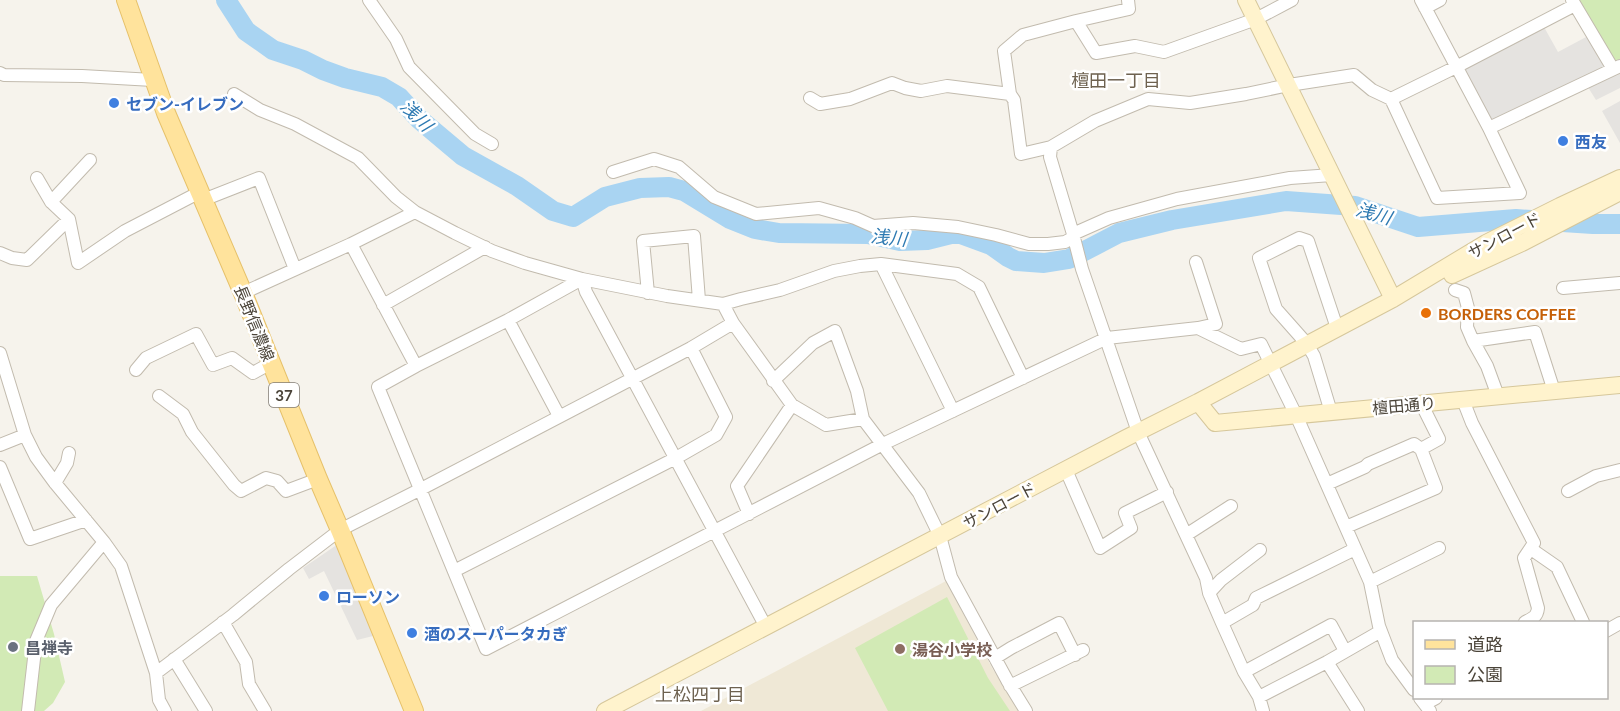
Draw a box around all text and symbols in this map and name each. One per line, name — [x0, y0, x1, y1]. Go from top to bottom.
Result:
district label: 檀田一丁目 — [1071, 69, 1161, 91]
place label: セブン-イレブン — [126, 94, 244, 113]
water label: 浅川 — [396, 94, 439, 137]
marker: セブン-イレブン — [107, 96, 121, 110]
place label: 西友 — [1575, 132, 1607, 151]
marker: 西友 — [1556, 134, 1570, 148]
water label: 浅川 — [1354, 197, 1396, 229]
street label: サンロード — [1464, 208, 1544, 262]
water label: 浅川 — [870, 224, 910, 250]
street label: 長野信濃線 — [231, 282, 279, 364]
place label: BORDERS COFFEE — [1438, 304, 1576, 323]
marker: BORDERS COFFEE — [1419, 306, 1433, 320]
road number: 37 — [269, 383, 299, 407]
street label: 檀田通り — [1371, 393, 1437, 417]
street label: サンロード — [959, 478, 1039, 532]
place label: ローソン — [336, 587, 400, 606]
marker: ローソン — [317, 589, 331, 603]
legend — [1413, 621, 1608, 699]
place label: 酒のスーパータカぎ — [424, 624, 568, 643]
marker: 酒のスーパータカぎ — [405, 626, 419, 640]
text: 道路 — [1467, 633, 1503, 655]
place label: 昌禅寺 — [25, 638, 73, 657]
marker: 昌禅寺 — [6, 640, 20, 654]
place label: 湯谷小学校 — [912, 640, 992, 659]
marker: 湯谷小学校 — [893, 642, 907, 656]
text: 公園 — [1467, 663, 1503, 685]
district label: 上松四丁目 — [655, 683, 745, 705]

